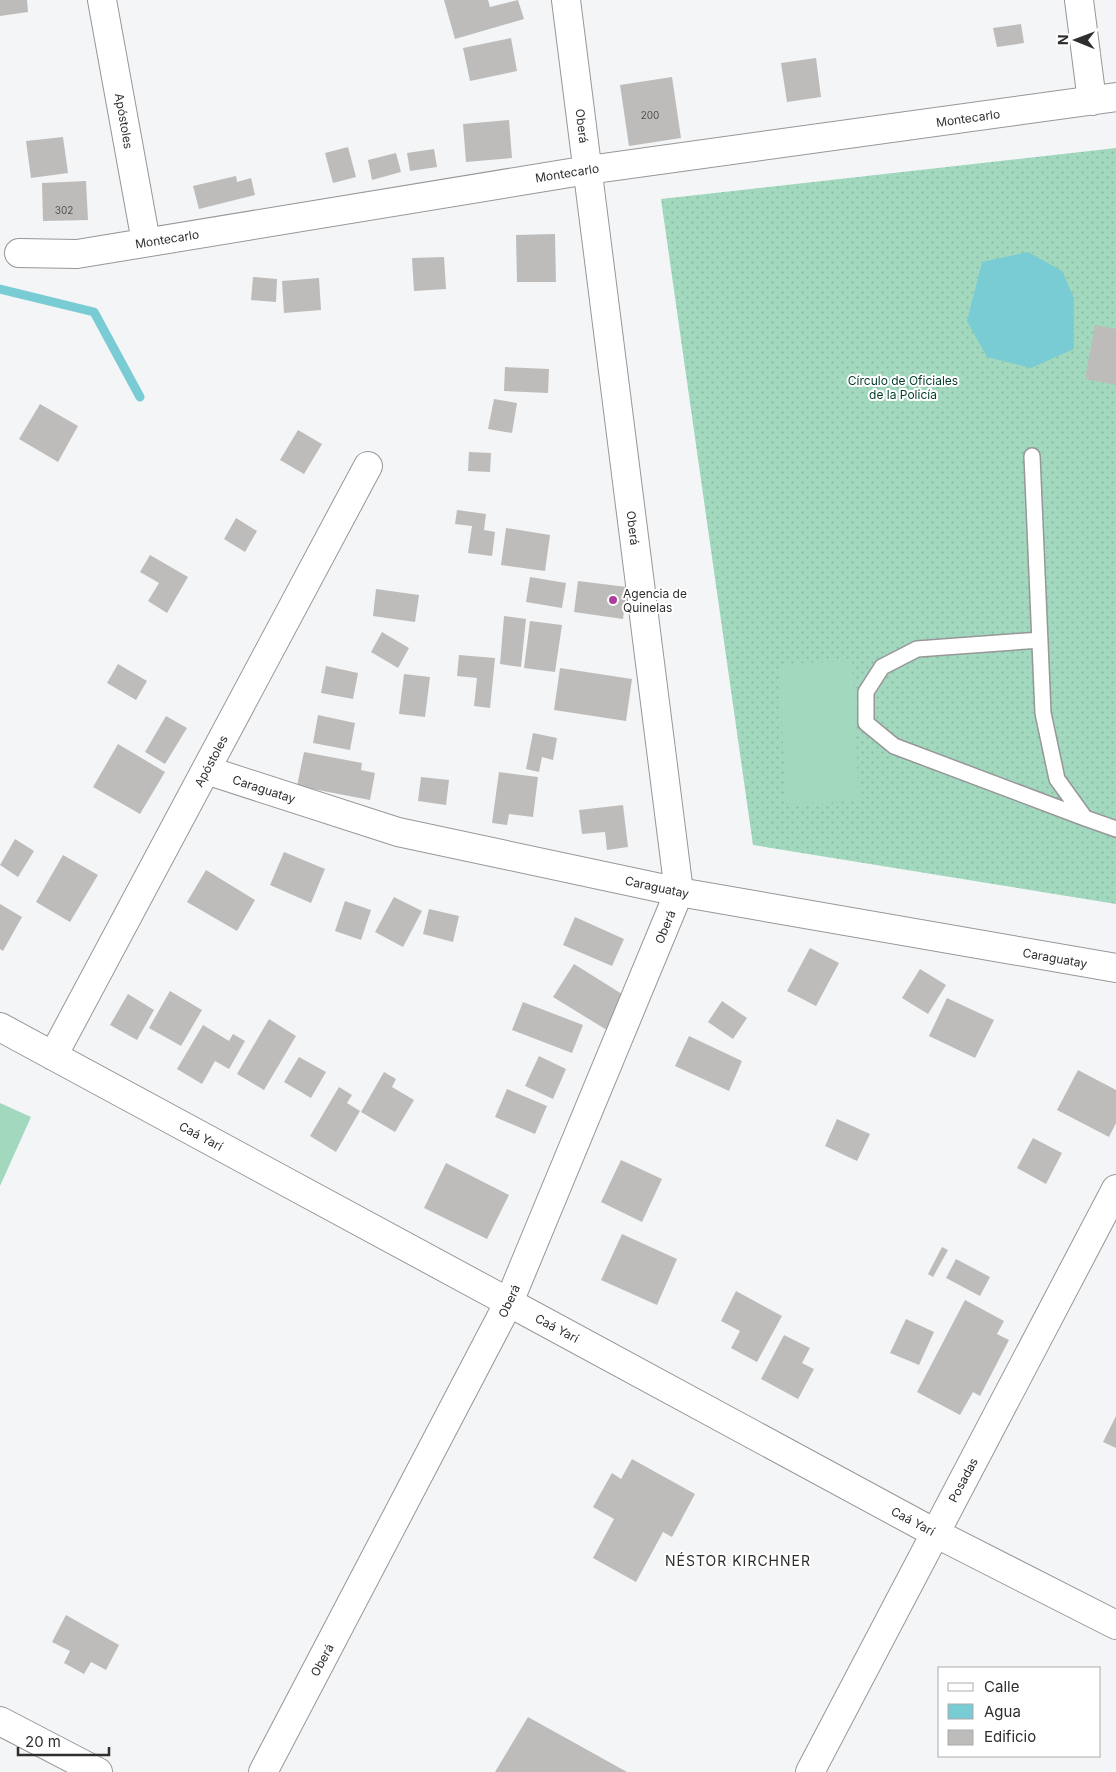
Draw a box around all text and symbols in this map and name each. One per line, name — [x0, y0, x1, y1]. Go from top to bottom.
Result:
north arrow — [1051, 15, 1101, 65]
text: N — [1054, 34, 1071, 45]
street label: Apóstoles — [112, 92, 136, 150]
street label: Montecarlo — [935, 106, 1001, 130]
street label: Oberá — [572, 108, 592, 144]
house number: 200 — [641, 109, 659, 121]
street label: Montecarlo — [534, 161, 600, 185]
house number: 302 — [55, 204, 73, 216]
street label: Montecarlo — [134, 227, 200, 251]
park label: Círculo de Oficiales de la Policía — [848, 373, 958, 402]
street label: Oberá — [623, 510, 643, 546]
place label: Agencia de Quinelas — [623, 586, 687, 615]
marker: Agencia de Quinelas — [607, 594, 619, 606]
street label: Apóstoles — [191, 733, 231, 789]
street label: Caraguatay — [231, 772, 298, 806]
street label: Caraguatay — [624, 873, 691, 901]
street label: Oberá — [652, 908, 678, 946]
street label: Caraguatay — [1022, 945, 1089, 971]
street label: Caá Yarí — [177, 1118, 225, 1154]
street label: Oberá — [495, 1282, 523, 1320]
street label: Caá Yarí — [533, 1310, 581, 1346]
street label: Posadas — [945, 1455, 981, 1505]
street label: Caá Yarí — [889, 1503, 937, 1539]
district label: NÉSTOR KIRCHNER — [665, 1552, 811, 1569]
street label: Oberá — [307, 1641, 337, 1679]
legend — [938, 1667, 1101, 1757]
text: Calle — [984, 1677, 1019, 1696]
text: Agua — [984, 1702, 1021, 1721]
scale bar — [18, 1724, 109, 1756]
text: Edificio — [984, 1727, 1036, 1746]
text: 20 m — [25, 1732, 61, 1751]

